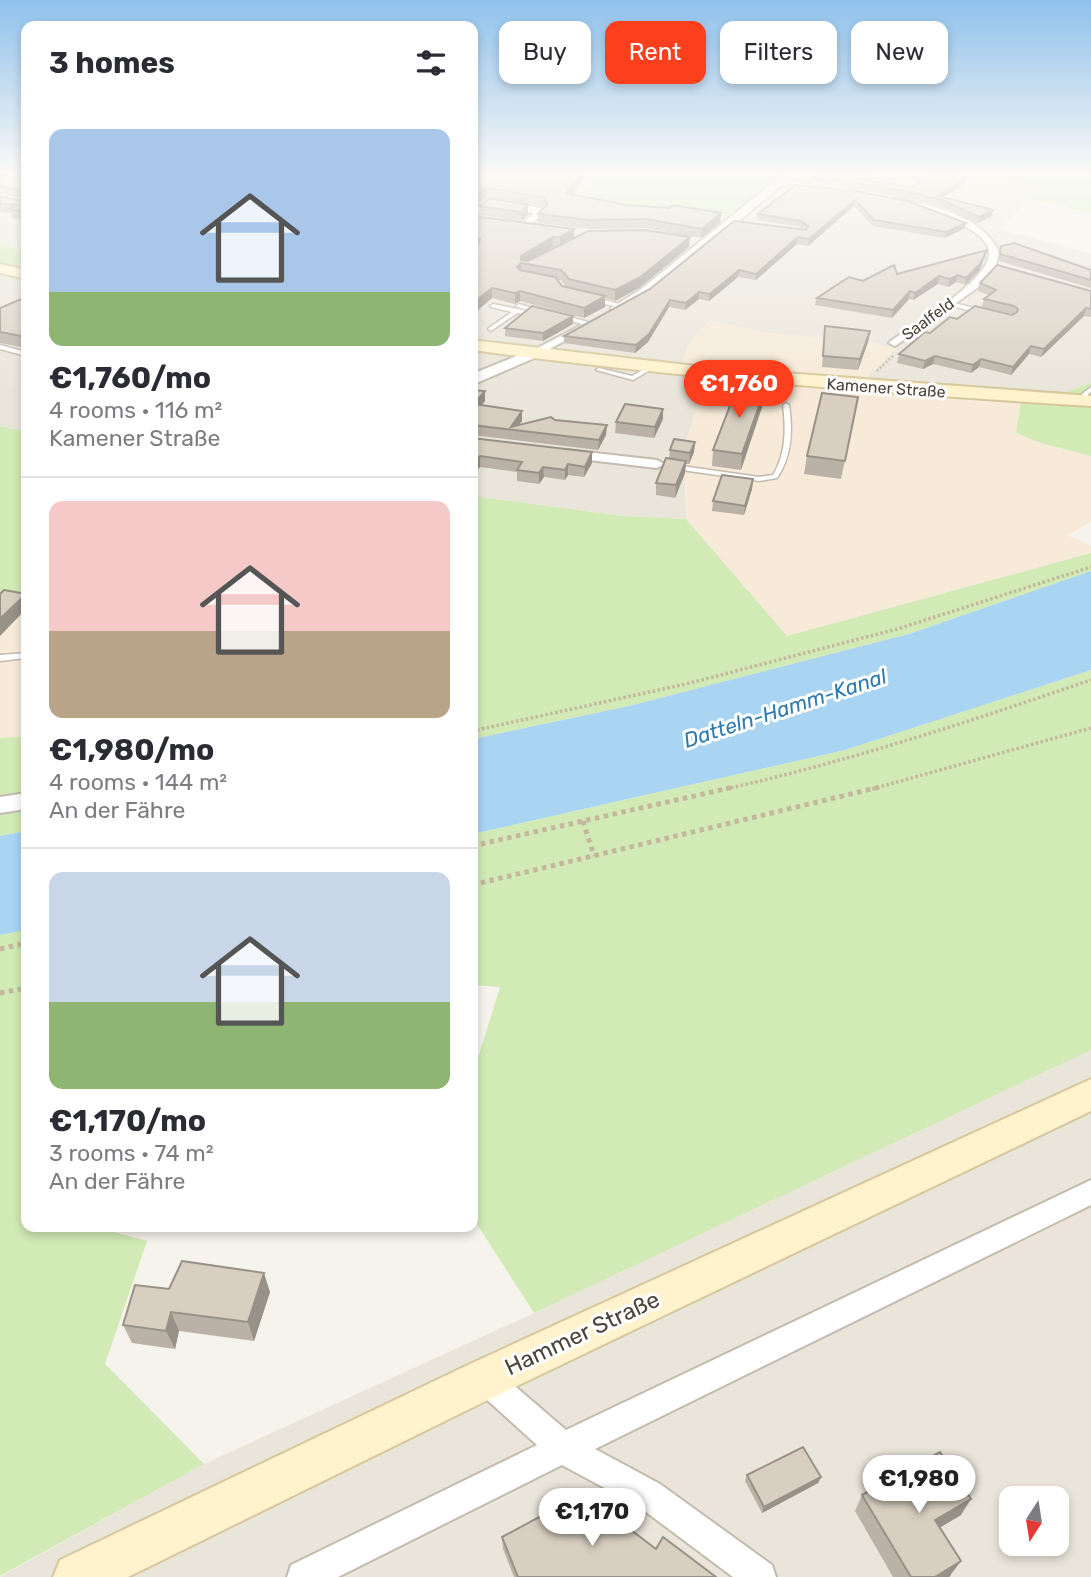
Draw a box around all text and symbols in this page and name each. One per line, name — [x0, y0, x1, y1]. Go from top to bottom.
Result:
chip: Buy — [499, 21, 591, 84]
chip: Rent — [605, 21, 706, 84]
chip: Filters — [720, 21, 837, 84]
chip: New — [851, 21, 948, 84]
icon: filters — [412, 44, 450, 82]
text: 3 homes — [49, 45, 175, 81]
icon: home — [187, 175, 313, 301]
street label: Saalfeld — [898, 294, 958, 344]
text: €1,760/mo — [49, 360, 211, 396]
pin: €1,760 — [682, 360, 796, 420]
text: €1,760 — [700, 369, 778, 397]
street label: Kamener Straße — [826, 374, 946, 402]
text: 4 rooms · 116 m² — [49, 396, 222, 424]
text: Kamener Straße — [49, 424, 220, 452]
icon: home — [187, 547, 313, 673]
water label: Datteln-Hamm-Kanal — [680, 663, 890, 753]
text: €1,980/mo — [49, 732, 214, 768]
text: 4 rooms · 144 m² — [49, 768, 227, 796]
text: An der Fähre — [49, 796, 185, 824]
icon: home — [187, 918, 313, 1044]
text: €1,170/mo — [49, 1103, 206, 1139]
text: 3 rooms · 74 m² — [49, 1139, 214, 1167]
text: An der Fähre — [49, 1167, 185, 1195]
street label: Hammer Straße — [500, 1285, 664, 1381]
pin: €1,980 — [862, 1456, 976, 1515]
text: €1,980 — [879, 1464, 959, 1492]
north arrow — [999, 1486, 1069, 1556]
map controls — [999, 1486, 1069, 1556]
pin: €1,170 — [535, 1488, 649, 1548]
text: €1,170 — [555, 1497, 629, 1525]

